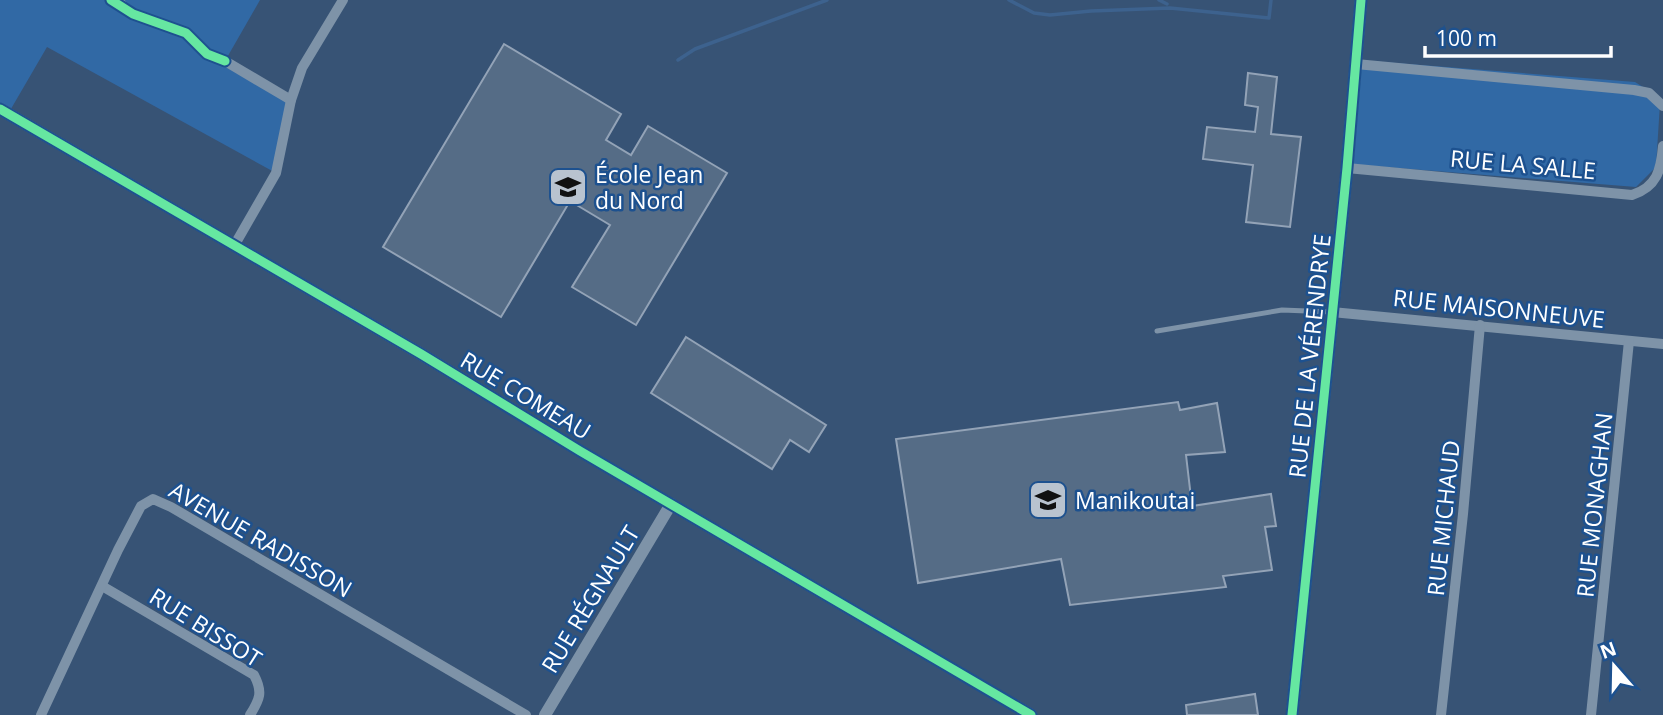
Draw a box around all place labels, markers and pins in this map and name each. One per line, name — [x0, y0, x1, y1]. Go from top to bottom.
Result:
place label: École Jean du Nord — [595, 158, 703, 216]
school or university icon: École Jean du Nord — [547, 166, 589, 208]
school or university icon: Manikoutai — [1027, 479, 1069, 521]
place label: Manikoutai — [1075, 484, 1195, 516]

